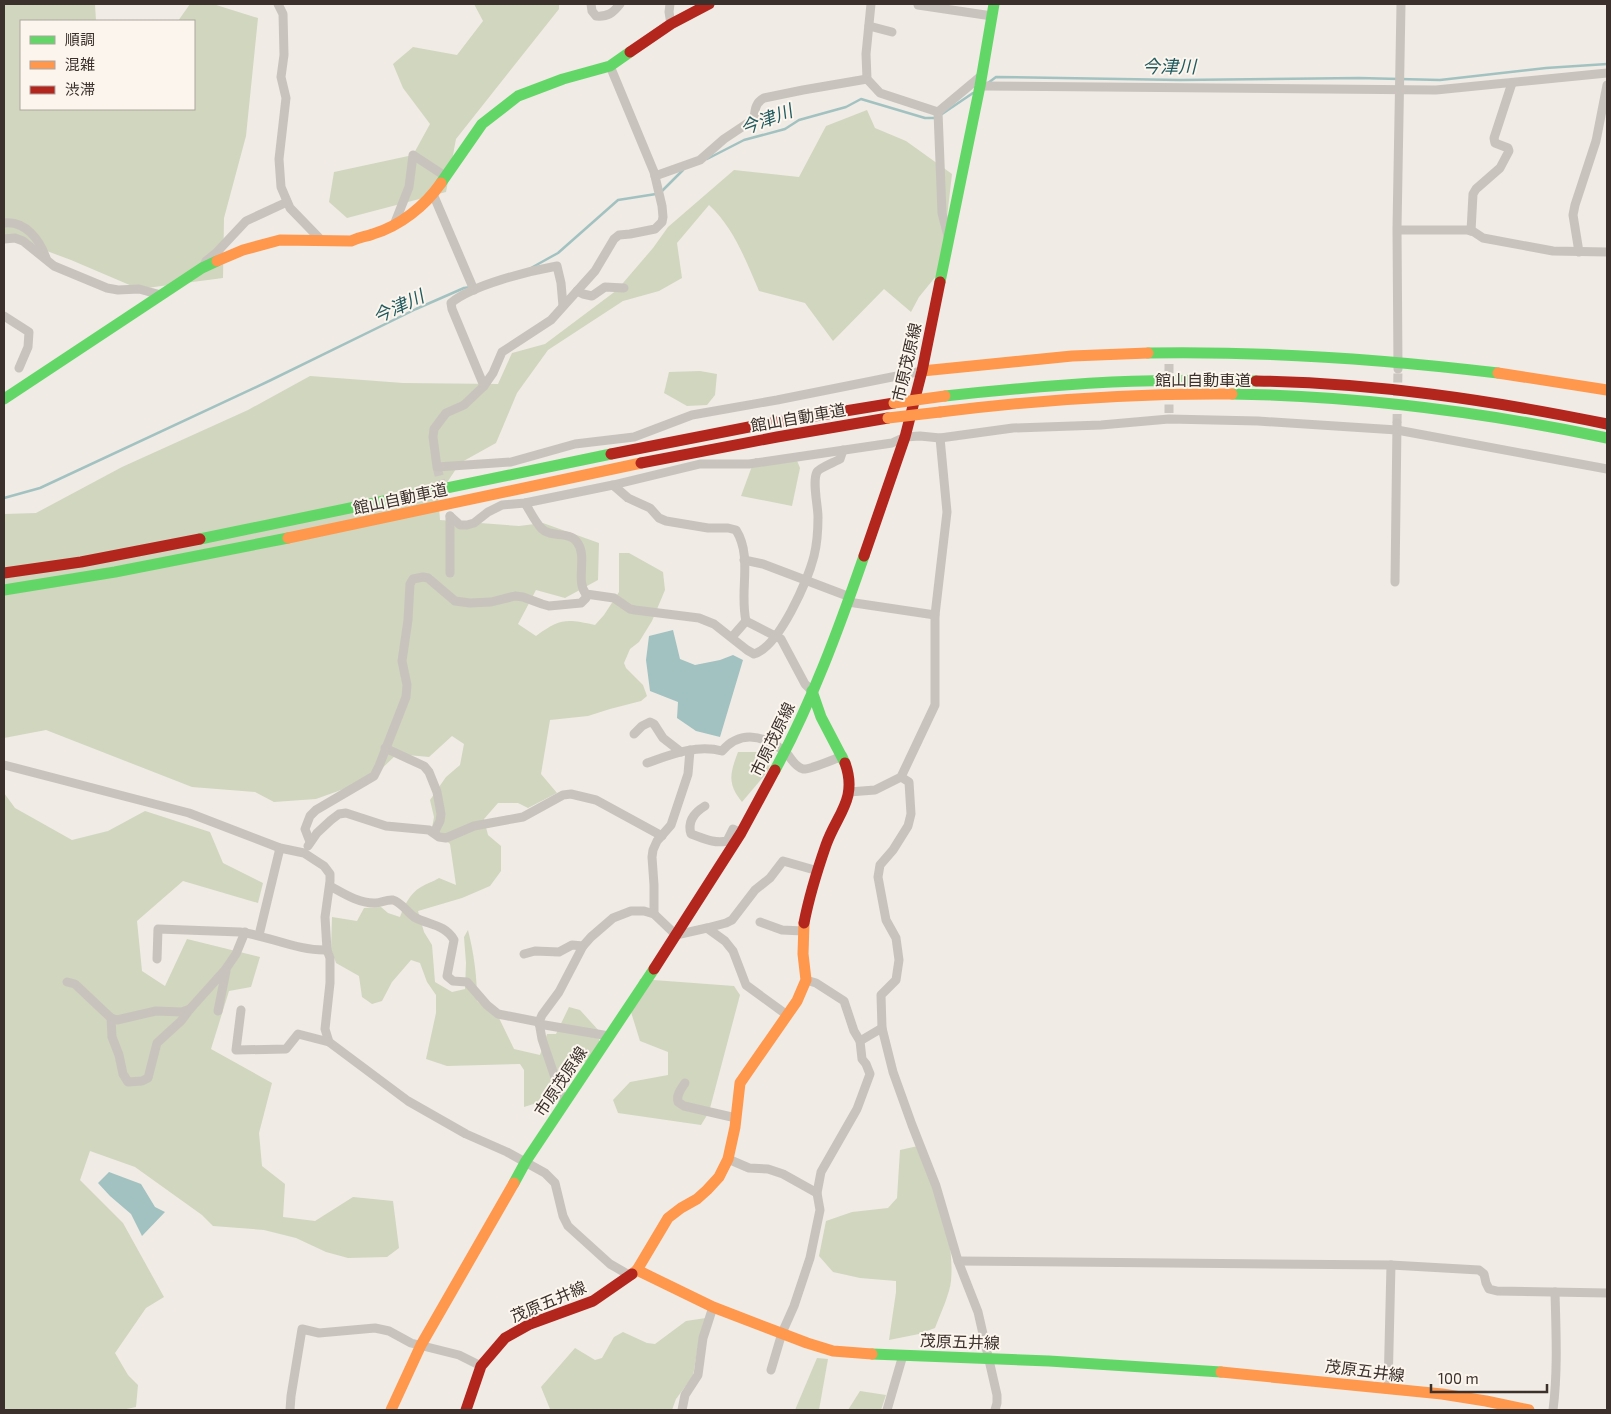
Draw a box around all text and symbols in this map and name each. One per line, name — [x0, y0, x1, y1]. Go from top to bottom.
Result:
legend — [20, 20, 195, 110]
text: 順調 — [65, 30, 95, 48]
text: 混雑 — [65, 55, 95, 73]
water label: 今津川 — [1142, 55, 1198, 77]
text: 渋滞 — [65, 80, 95, 98]
water label: 今津川 — [737, 98, 797, 139]
water label: 今津川 — [369, 284, 429, 327]
street label: 市原茂原線 — [888, 321, 924, 403]
street label: 館山自動車道 — [1155, 370, 1251, 389]
street label: 館山自動車道 — [749, 399, 847, 435]
street label: 館山自動車道 — [351, 479, 449, 517]
street label: 市原茂原線 — [746, 699, 798, 779]
street label: 市原茂原線 — [530, 1043, 590, 1119]
street label: 茂原五井線 — [507, 1277, 589, 1325]
street label: 茂原五井線 — [920, 1330, 1000, 1352]
street label: 茂原五井線 — [1324, 1356, 1406, 1384]
scale bar — [1431, 1362, 1547, 1394]
text: 100 m — [1438, 1369, 1479, 1387]

